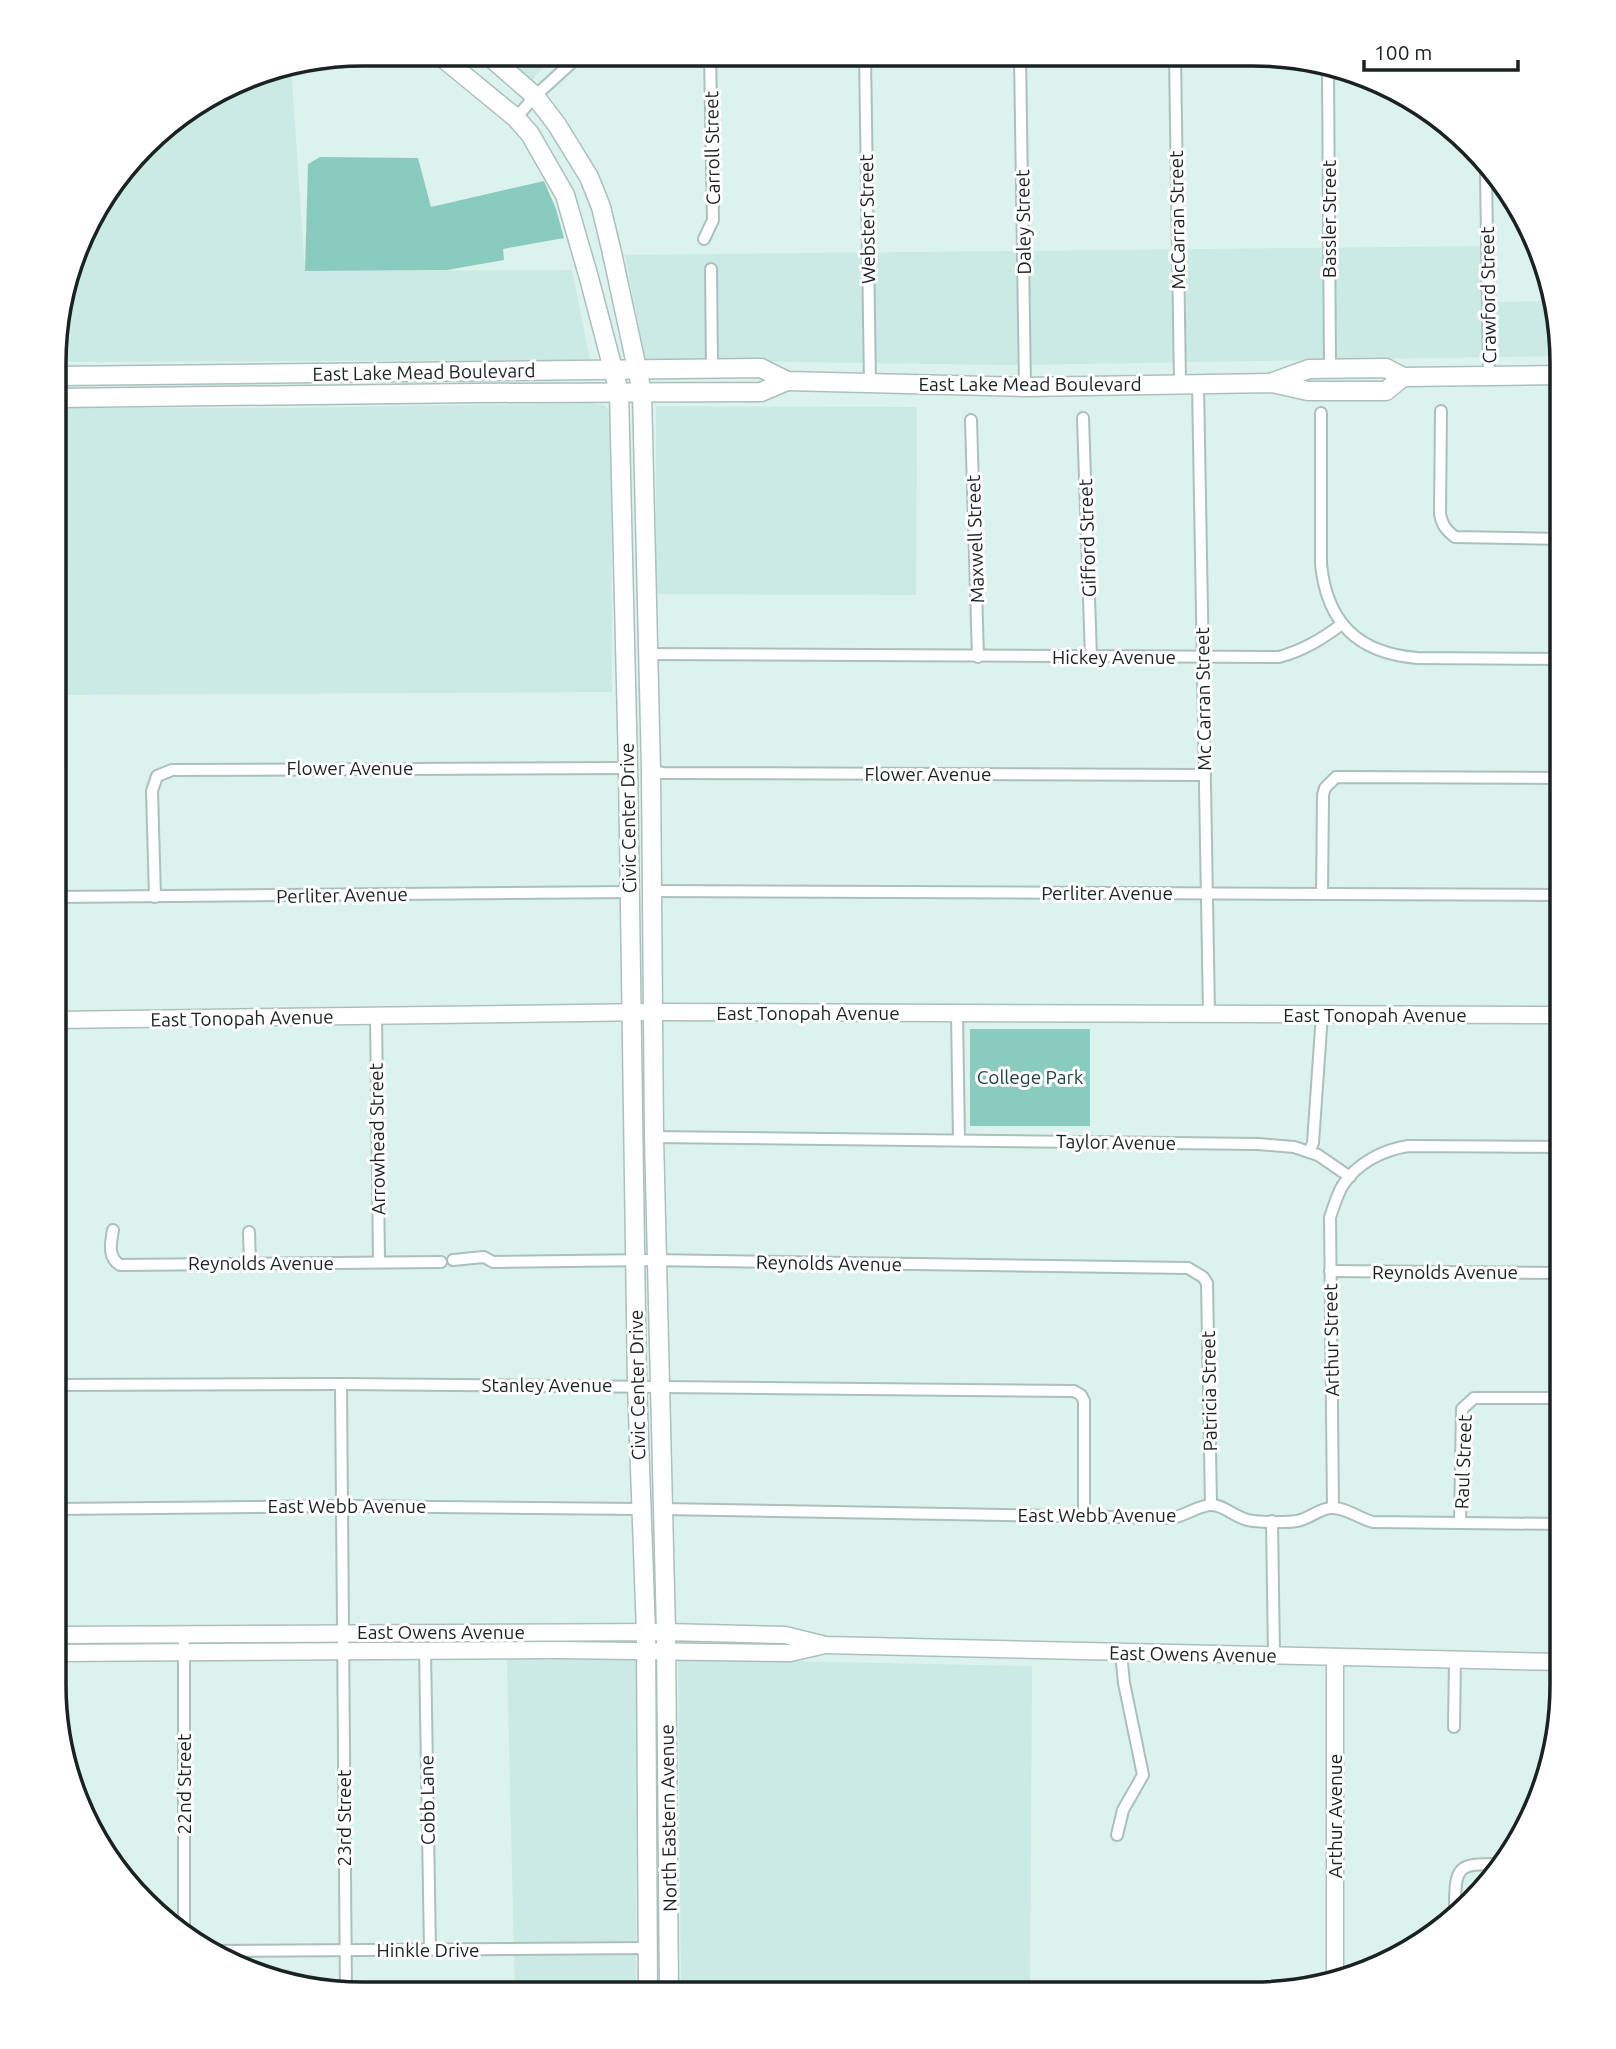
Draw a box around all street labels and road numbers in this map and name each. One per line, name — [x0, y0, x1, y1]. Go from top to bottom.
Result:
street label: Carroll Street — [700, 90, 724, 205]
street label: McCarran Street — [1165, 150, 1189, 290]
street label: Webster Street — [855, 153, 879, 284]
street label: Bassler Street — [1318, 159, 1340, 278]
street label: Daley Street — [1011, 169, 1035, 275]
street label: Crawford Street — [1476, 226, 1500, 364]
street label: East Lake Mead Boulevard — [312, 359, 536, 385]
street label: East Lake Mead Boulevard — [918, 373, 1142, 395]
street label: Maxwell Street — [962, 474, 988, 604]
street label: Gifford Street — [1074, 478, 1100, 598]
street label: Mc Carran Street — [1191, 627, 1215, 771]
street label: Hickey Avenue — [1052, 646, 1176, 668]
street label: Civic Center Drive — [616, 742, 640, 894]
street label: Flower Avenue — [287, 757, 413, 779]
street label: Flower Avenue — [865, 763, 991, 785]
street label: Perliter Avenue — [1041, 882, 1173, 904]
street label: Perliter Avenue — [276, 883, 408, 907]
street label: East Tonopah Avenue — [716, 1002, 900, 1024]
street label: East Tonopah Avenue — [1283, 1004, 1467, 1026]
street label: East Tonopah Avenue — [150, 1005, 334, 1031]
street label: Arrowhead Street — [365, 1062, 389, 1215]
street label: Taylor Avenue — [1056, 1130, 1176, 1154]
street label: Reynolds Avenue — [756, 1251, 902, 1275]
street label: Reynolds Avenue — [188, 1252, 334, 1274]
street label: Reynolds Avenue — [1372, 1261, 1518, 1283]
street label: Arthur Street — [1319, 1283, 1343, 1397]
street label: Civic Center Drive — [625, 1309, 649, 1461]
street label: Patricia Street — [1197, 1330, 1221, 1452]
street label: Stanley Avenue — [482, 1374, 613, 1396]
street label: Raul Street — [1450, 1414, 1476, 1510]
street label: East Webb Avenue — [268, 1495, 426, 1517]
street label: East Webb Avenue — [1018, 1504, 1176, 1526]
street label: East Owens Avenue — [357, 1621, 525, 1643]
street label: East Owens Avenue — [1109, 1642, 1277, 1666]
street label: North Eastern Avenue — [655, 1724, 681, 1912]
street label: 22nd Street — [173, 1733, 195, 1834]
street label: Arthur Avenue — [1324, 1754, 1346, 1878]
street label: Cobb Lane — [415, 1755, 439, 1845]
street label: 23rd Street — [333, 1769, 355, 1867]
street label: Hinkle Drive — [376, 1939, 480, 1961]

